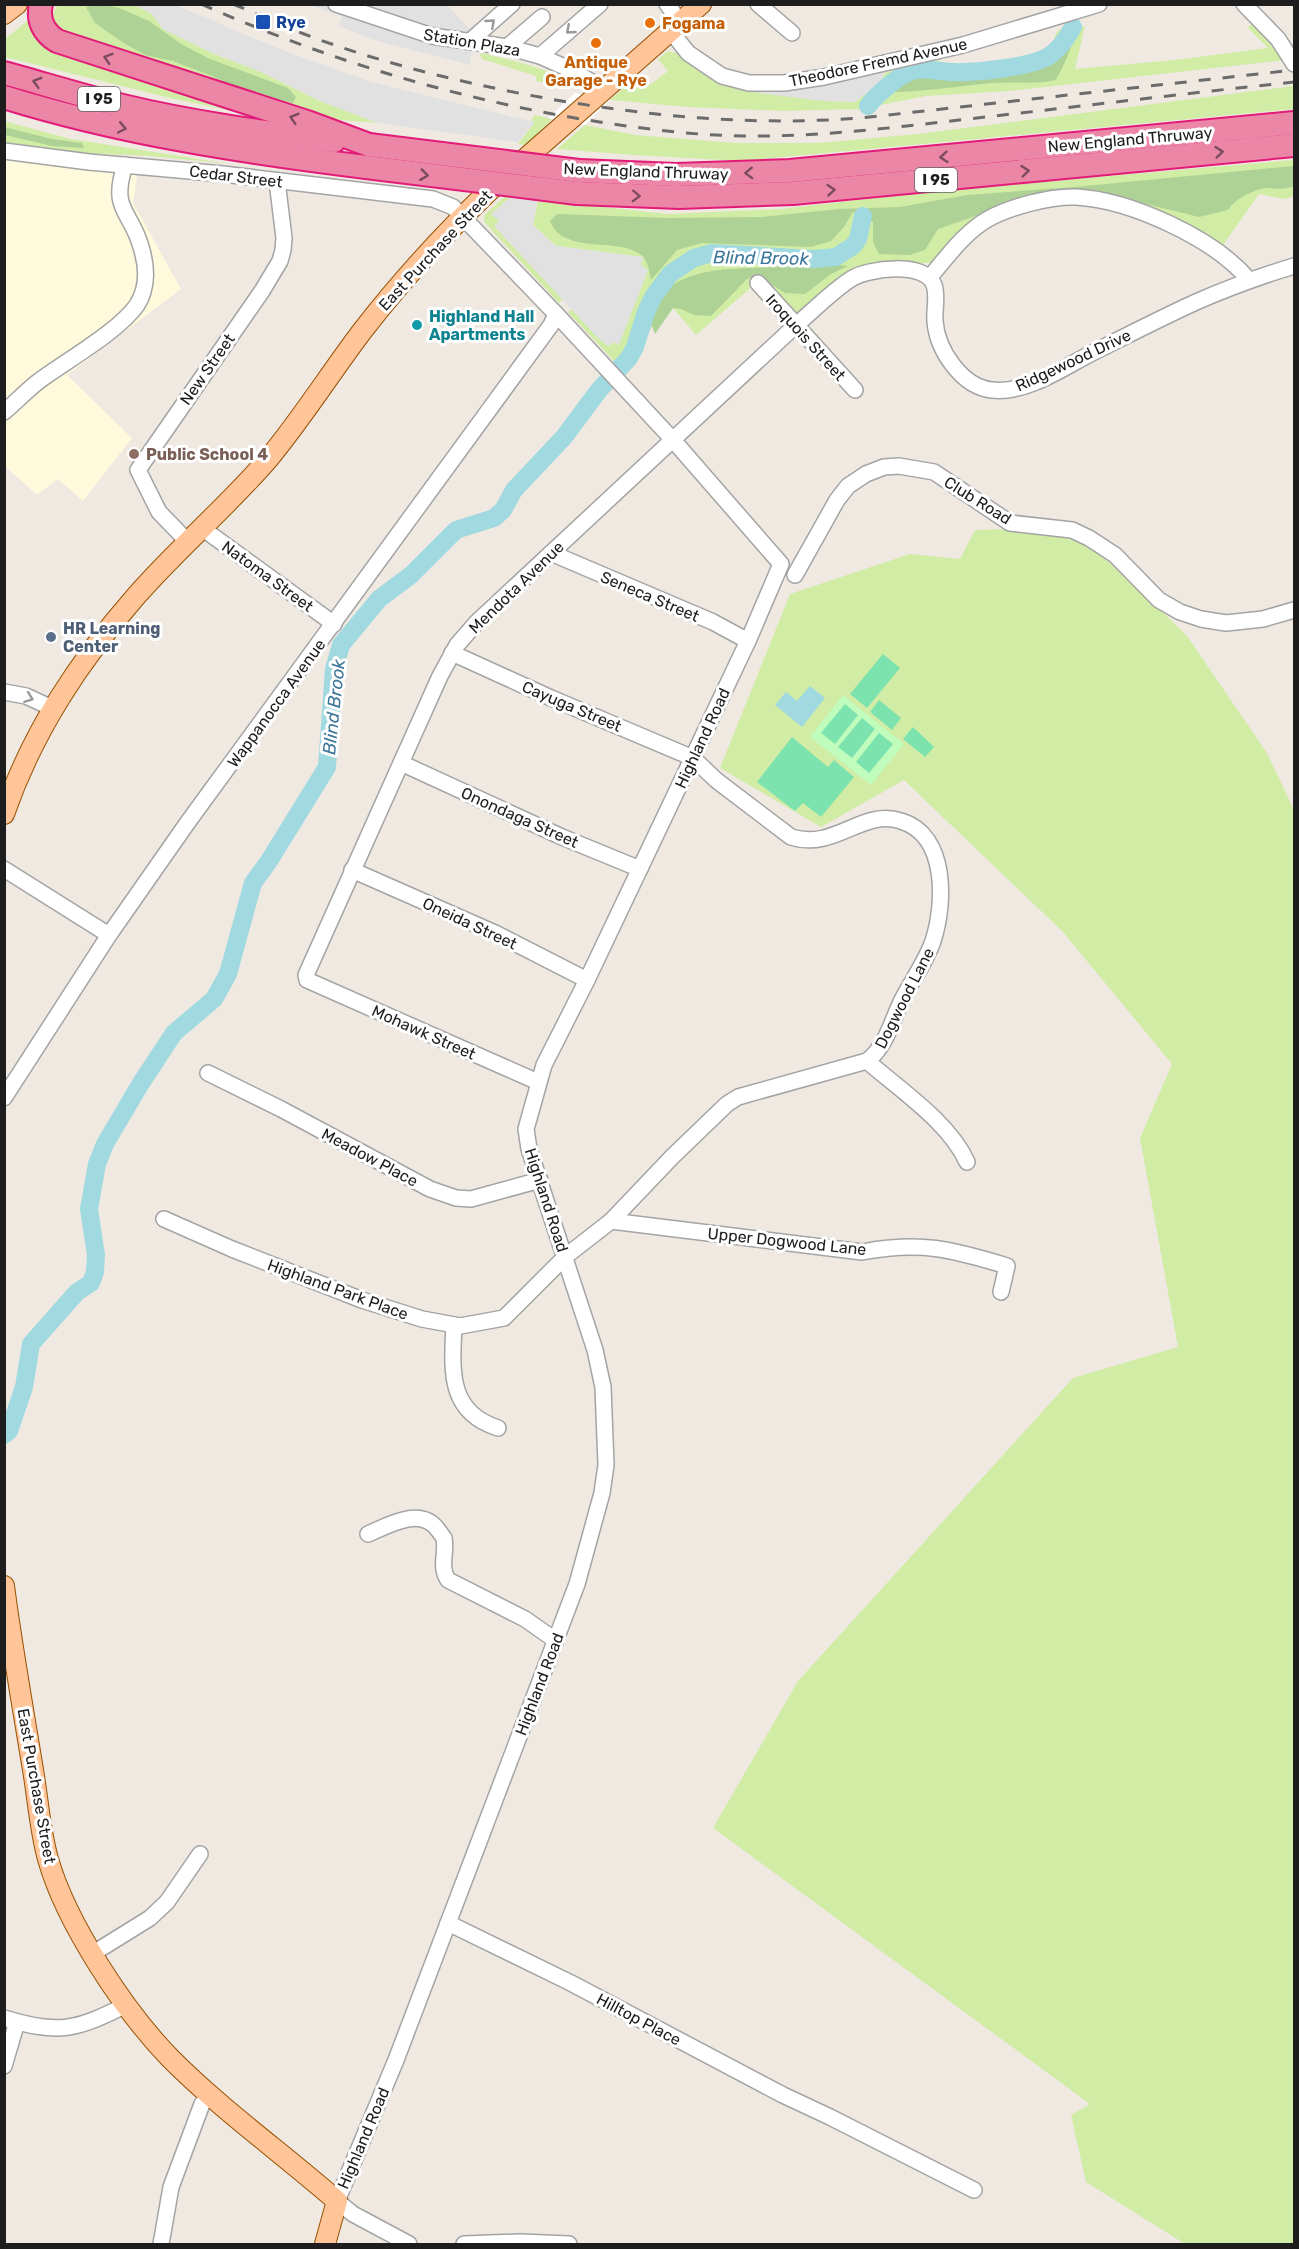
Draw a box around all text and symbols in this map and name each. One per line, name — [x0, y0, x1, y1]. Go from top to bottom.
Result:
marker: Rye — [254, 13, 272, 31]
place label: Rye — [276, 13, 306, 32]
place label: Fogama — [662, 14, 725, 33]
marker: Fogama — [643, 16, 657, 30]
one-way arrow — [484, 19, 494, 30]
one-way arrow — [566, 23, 577, 34]
street label: Station Plaza — [422, 25, 522, 60]
street label: Theodore Fremd Avenue — [787, 34, 969, 91]
marker: Antique Garage - Rye — [589, 36, 603, 50]
one-way arrow — [103, 53, 114, 65]
place label: Antique Garage - Rye — [545, 53, 647, 90]
one-way arrow — [32, 76, 42, 89]
road number: I 95 — [78, 87, 120, 111]
one-way arrow — [289, 113, 300, 125]
one-way arrow — [117, 121, 127, 134]
street label: New England Thruway — [1047, 123, 1213, 156]
one-way arrow — [1214, 146, 1223, 159]
one-way arrow — [939, 150, 948, 163]
street label: New England Thruway — [563, 159, 729, 184]
street label: Cedar Street — [188, 161, 284, 192]
one-way arrow — [1020, 165, 1029, 178]
one-way arrow — [745, 167, 754, 180]
one-way arrow — [419, 168, 429, 181]
road number: I 95 — [915, 168, 957, 192]
one-way arrow — [826, 184, 835, 197]
street label: East Purchase Street — [375, 186, 496, 314]
one-way arrow — [631, 189, 640, 202]
water label: Blind Brook — [713, 246, 810, 270]
street label: Iroquois Street — [762, 290, 850, 385]
place label: Highland Hall Apartments — [429, 307, 534, 344]
marker: Highland Hall Apartments — [410, 318, 424, 332]
street label: Ridgewood Drive — [1013, 325, 1134, 395]
street label: New Street — [176, 330, 239, 409]
place label: Public School 4 — [146, 445, 268, 464]
marker: Public School 4 — [127, 447, 141, 461]
street label: Club Road — [941, 472, 1015, 528]
street label: Natoma Street — [218, 537, 317, 616]
street label: Mendota Avenue — [465, 537, 568, 637]
street label: Seneca Street — [598, 567, 702, 626]
place label: HR Learning Center — [63, 619, 160, 656]
marker: HR Learning Center — [44, 630, 58, 644]
street label: Wappanocca Avenue — [223, 635, 329, 771]
water label: Blind Brook — [318, 658, 350, 756]
street label: Cayuga Street — [519, 677, 624, 736]
street label: Highland Road — [671, 685, 734, 791]
one-way arrow — [23, 691, 34, 704]
street label: Onondaga Street — [458, 783, 581, 852]
street label: Oneida Street — [420, 893, 520, 954]
street label: Dogwood Lane — [871, 945, 938, 1052]
street label: Mohawk Street — [369, 1001, 479, 1064]
street label: Meadow Place — [318, 1124, 421, 1191]
street label: Highland Road — [521, 1146, 572, 1255]
street label: Upper Dogwood Lane — [707, 1224, 867, 1259]
street label: Highland Park Place — [265, 1255, 411, 1324]
street label: Highland Road — [511, 1630, 568, 1738]
street label: East Purchase Street — [13, 1707, 60, 1865]
street label: Hilltop Place — [593, 1989, 684, 2050]
street label: Highland Road — [334, 2085, 393, 2192]

